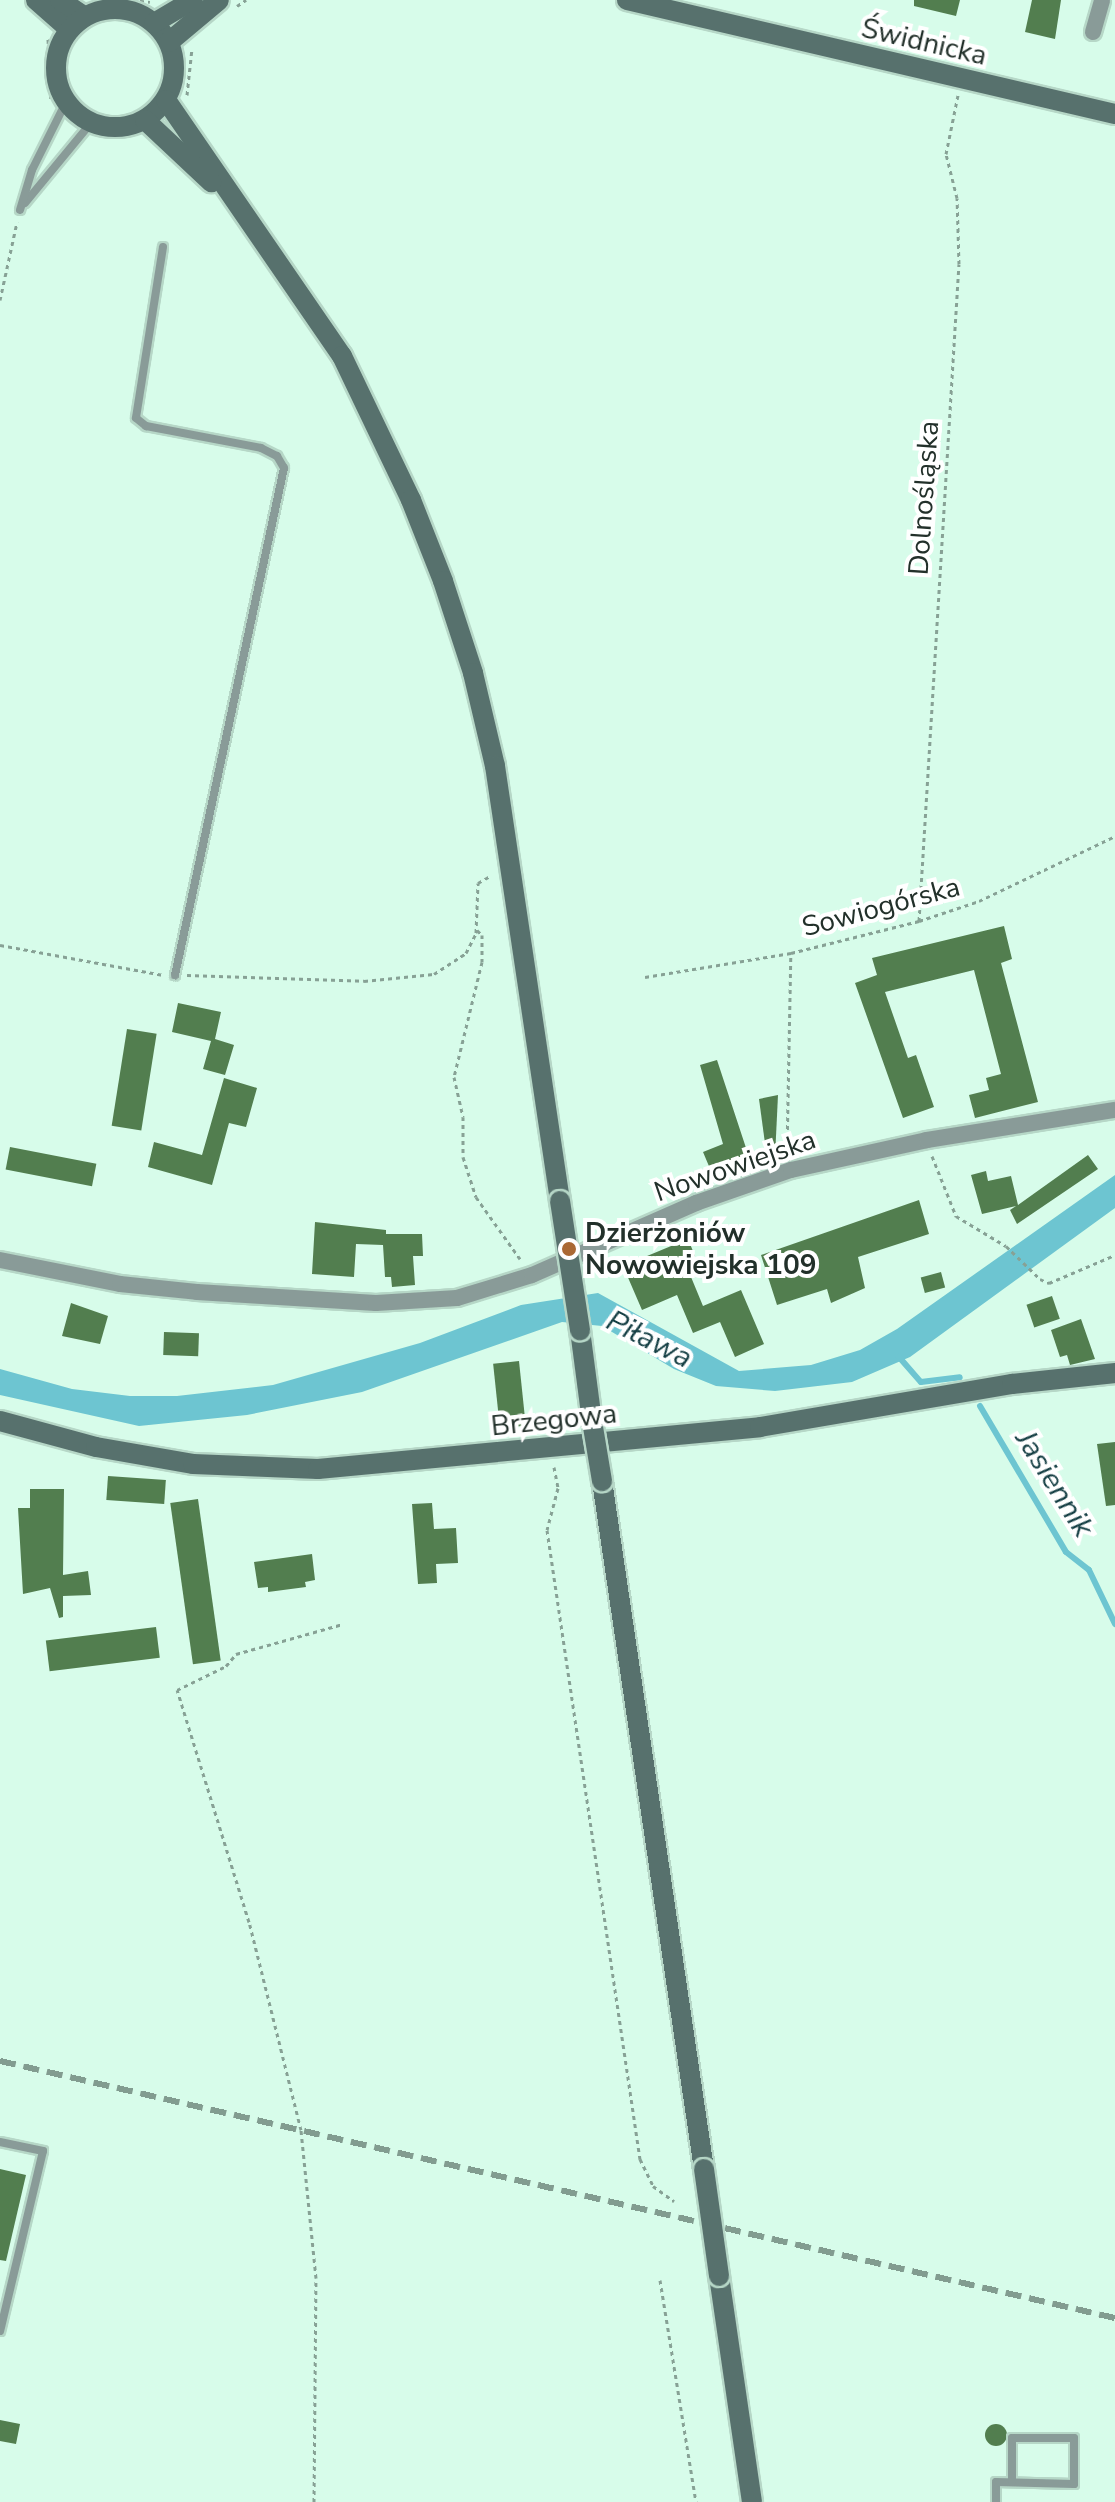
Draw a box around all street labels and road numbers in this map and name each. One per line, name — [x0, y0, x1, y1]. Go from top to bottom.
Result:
street label: Świdnicka — [858, 11, 990, 73]
street label: Dolnośląska — [902, 420, 946, 576]
street label: Sowiogórska — [798, 870, 964, 944]
street label: Nowowiejska — [650, 1123, 820, 1209]
street label: Brzegowa — [489, 1397, 619, 1443]

